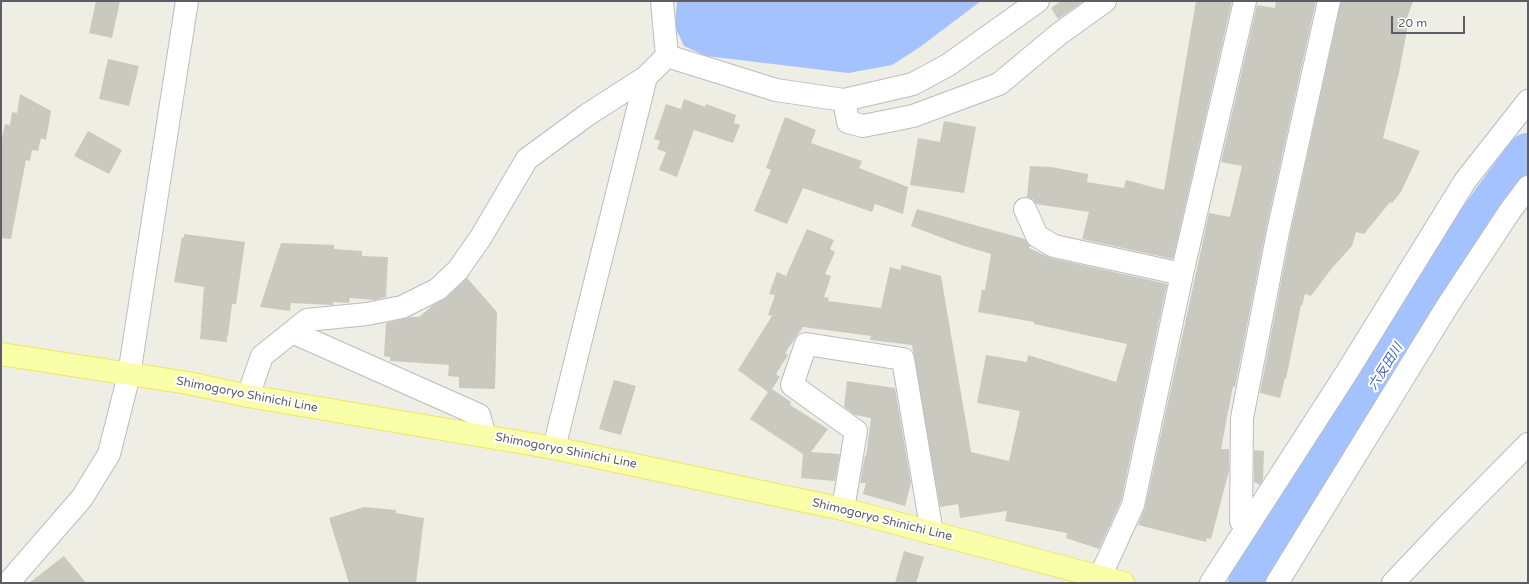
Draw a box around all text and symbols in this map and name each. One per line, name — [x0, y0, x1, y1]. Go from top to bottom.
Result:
scale bar — [1393, 8, 1467, 34]
text: 20 m — [1398, 16, 1427, 30]
water label: 六反田川 — [1366, 341, 1406, 393]
street label: Shimogoryo Shinichi Line — [175, 374, 319, 416]
street label: Shimogoryo Shinichi Line — [494, 430, 638, 472]
street label: Shimogoryo Shinichi Line — [810, 496, 954, 544]

